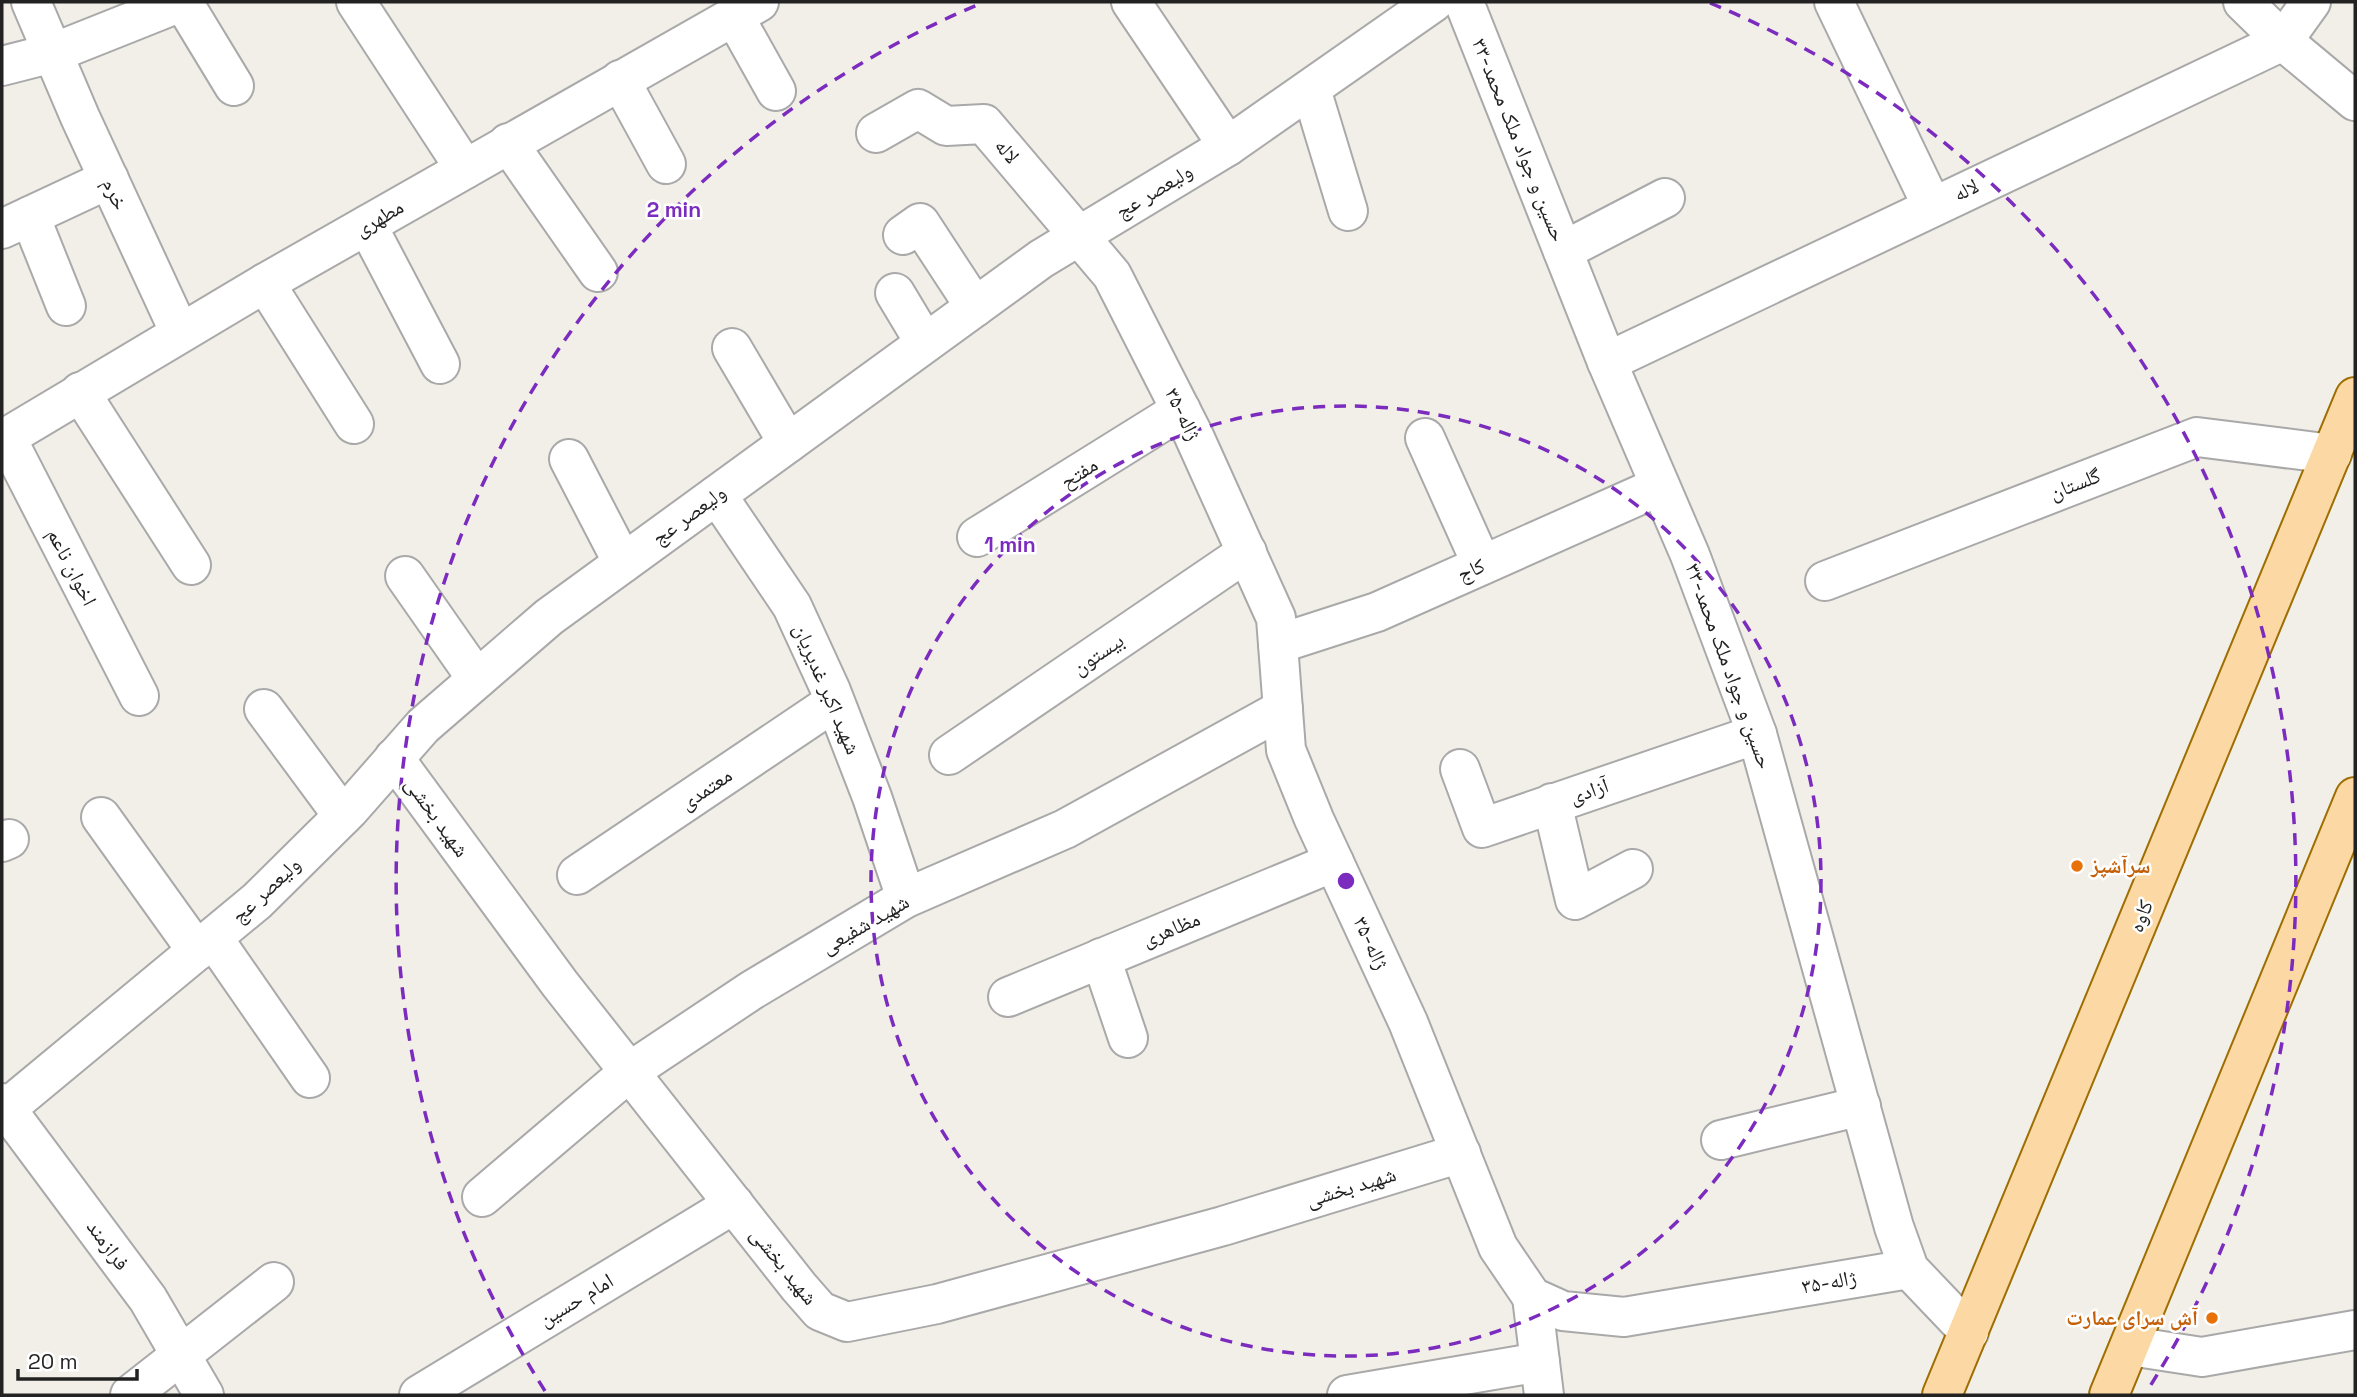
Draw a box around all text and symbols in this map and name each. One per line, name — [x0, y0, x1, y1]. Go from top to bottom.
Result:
street label: ۳۳-حسین و جواد ملک محمد — [1466, 34, 1573, 245]
street label: لاله — [989, 132, 1026, 169]
street label: ولیعصر عج — [1110, 157, 1197, 224]
street label: لاله — [1949, 172, 1983, 207]
street label: خرم — [96, 174, 134, 214]
street label: مطهری — [349, 193, 408, 242]
text: 2 min — [647, 196, 701, 223]
street label: ۳۵-ژاله — [1159, 383, 1208, 445]
street label: مفتح — [1055, 451, 1103, 494]
street label: گلستان — [2045, 461, 2105, 506]
street label: ولیعصر عج — [646, 479, 731, 551]
street label: اخوان ناعم — [41, 523, 103, 611]
text: 1 min — [984, 531, 1036, 558]
street label: کاج — [1453, 552, 1489, 587]
street label: ۳۳-حسین و جواد ملک محمد — [1680, 559, 1779, 772]
street label: شهید اکبر غدیریان — [788, 619, 867, 758]
street label: بیستون — [1067, 626, 1129, 681]
street label: معتمدی — [674, 761, 737, 816]
street label: شهید بخشی — [399, 771, 476, 862]
street label: آزادی — [1566, 771, 1613, 810]
street label: ولیعصر عج — [225, 851, 306, 929]
place label: سرآشپز — [2090, 852, 2151, 879]
marker: سرآشپز — [2069, 858, 2085, 874]
centre of rings — [1334, 869, 1358, 893]
street label: شهید شفیعی — [816, 888, 914, 960]
street label: کاوه — [2122, 895, 2159, 936]
street label: مظاهری — [1138, 905, 1204, 952]
street label: ۳۵-ژاله — [1347, 912, 1395, 974]
street label: شهید بخشی — [1303, 1160, 1399, 1213]
street label: فرازمند — [81, 1214, 136, 1275]
street label: شهید بخشی — [745, 1221, 824, 1310]
street label: ۳۵-ژاله — [1799, 1263, 1859, 1300]
street label: امام حسین — [533, 1267, 619, 1333]
place label: آش سرای عمارت — [2066, 1304, 2198, 1331]
marker: آش سرای عمارت — [2204, 1310, 2220, 1326]
scale bar — [18, 1338, 136, 1382]
text: 20 m — [28, 1348, 78, 1375]

